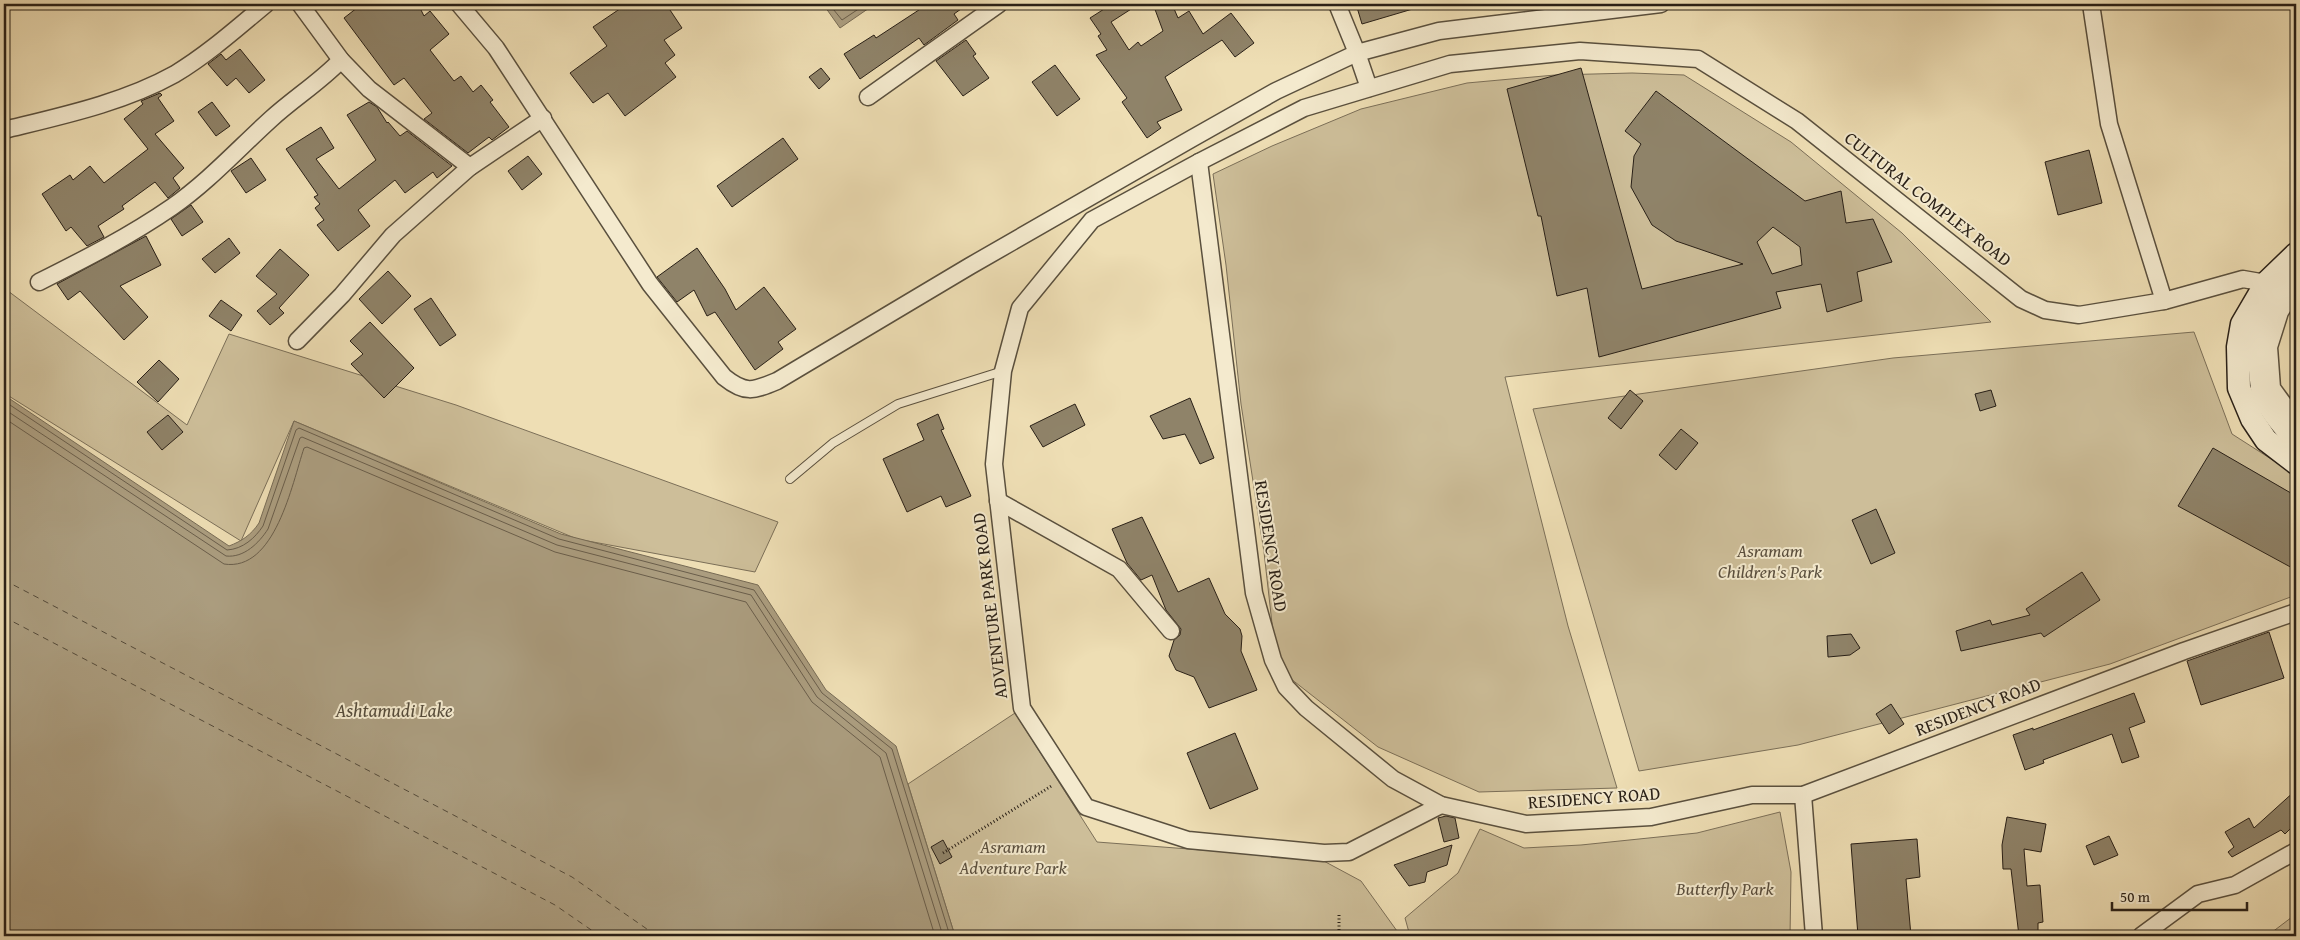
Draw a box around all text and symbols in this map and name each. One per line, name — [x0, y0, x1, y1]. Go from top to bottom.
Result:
street label: CULTURAL COMPLEX ROAD — [1839, 125, 2018, 273]
street label: RESIDENCY ROAD — [1248, 478, 1295, 614]
street label: ADVENTURE PARK ROAD — [965, 511, 1014, 701]
park label: Asramam Children's Park — [1718, 537, 1823, 585]
street label: RESIDENCY ROAD — [1911, 670, 2045, 743]
water label: Ashtamudi Lake — [334, 696, 453, 724]
street label: RESIDENCY ROAD — [1527, 779, 1661, 816]
park label: Asramam Adventure Park — [958, 833, 1067, 881]
park label: Butterfly Park — [1675, 875, 1774, 902]
scale bar — [2112, 880, 2248, 912]
text: 50 m — [2120, 886, 2151, 907]

